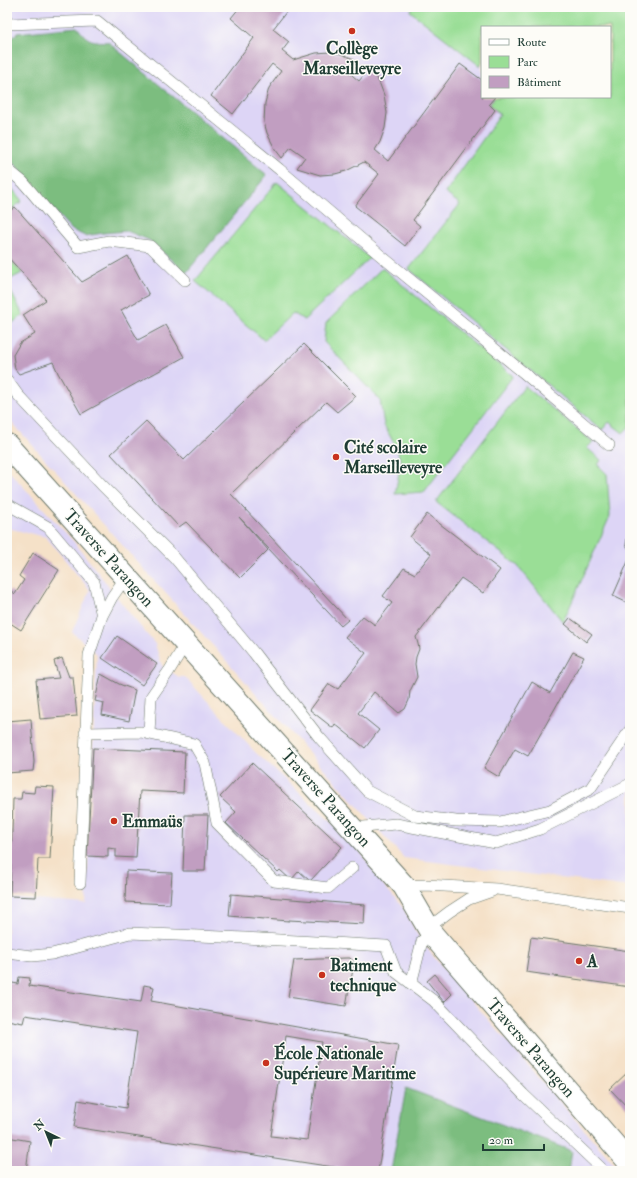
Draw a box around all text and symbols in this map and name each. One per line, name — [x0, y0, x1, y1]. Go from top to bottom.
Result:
marker: Collège Marseilleveyre — [347, 26, 357, 36]
legend — [481, 26, 611, 98]
text: Route — [517, 35, 546, 50]
place label: Collège Marseilleveyre — [302, 38, 402, 80]
text: Parc — [517, 55, 538, 70]
text: Bâtiment — [517, 75, 561, 90]
place label: Cité scolaire Marseilleveyre — [343, 437, 443, 479]
marker: Cité scolaire Marseilleveyre — [331, 452, 341, 462]
street label: Traverse Parangon — [59, 505, 159, 612]
street label: Traverse Parangon — [276, 745, 376, 852]
place label: Emmaüs — [122, 811, 182, 832]
marker: Emmaüs — [109, 816, 119, 826]
place label: A — [586, 951, 598, 972]
place label: Batiment technique — [330, 955, 397, 997]
marker: A — [574, 956, 584, 966]
marker: Batiment technique — [317, 970, 327, 980]
street label: Traverse Parangon — [482, 994, 580, 1102]
place label: École Nationale Supérieure Maritime — [274, 1041, 417, 1085]
marker: École Nationale Supérieure Maritime — [261, 1058, 271, 1068]
north arrow — [26, 1112, 66, 1152]
text: N — [31, 1116, 48, 1134]
scale bar — [483, 1126, 544, 1152]
text: 20 m — [489, 1133, 514, 1148]

